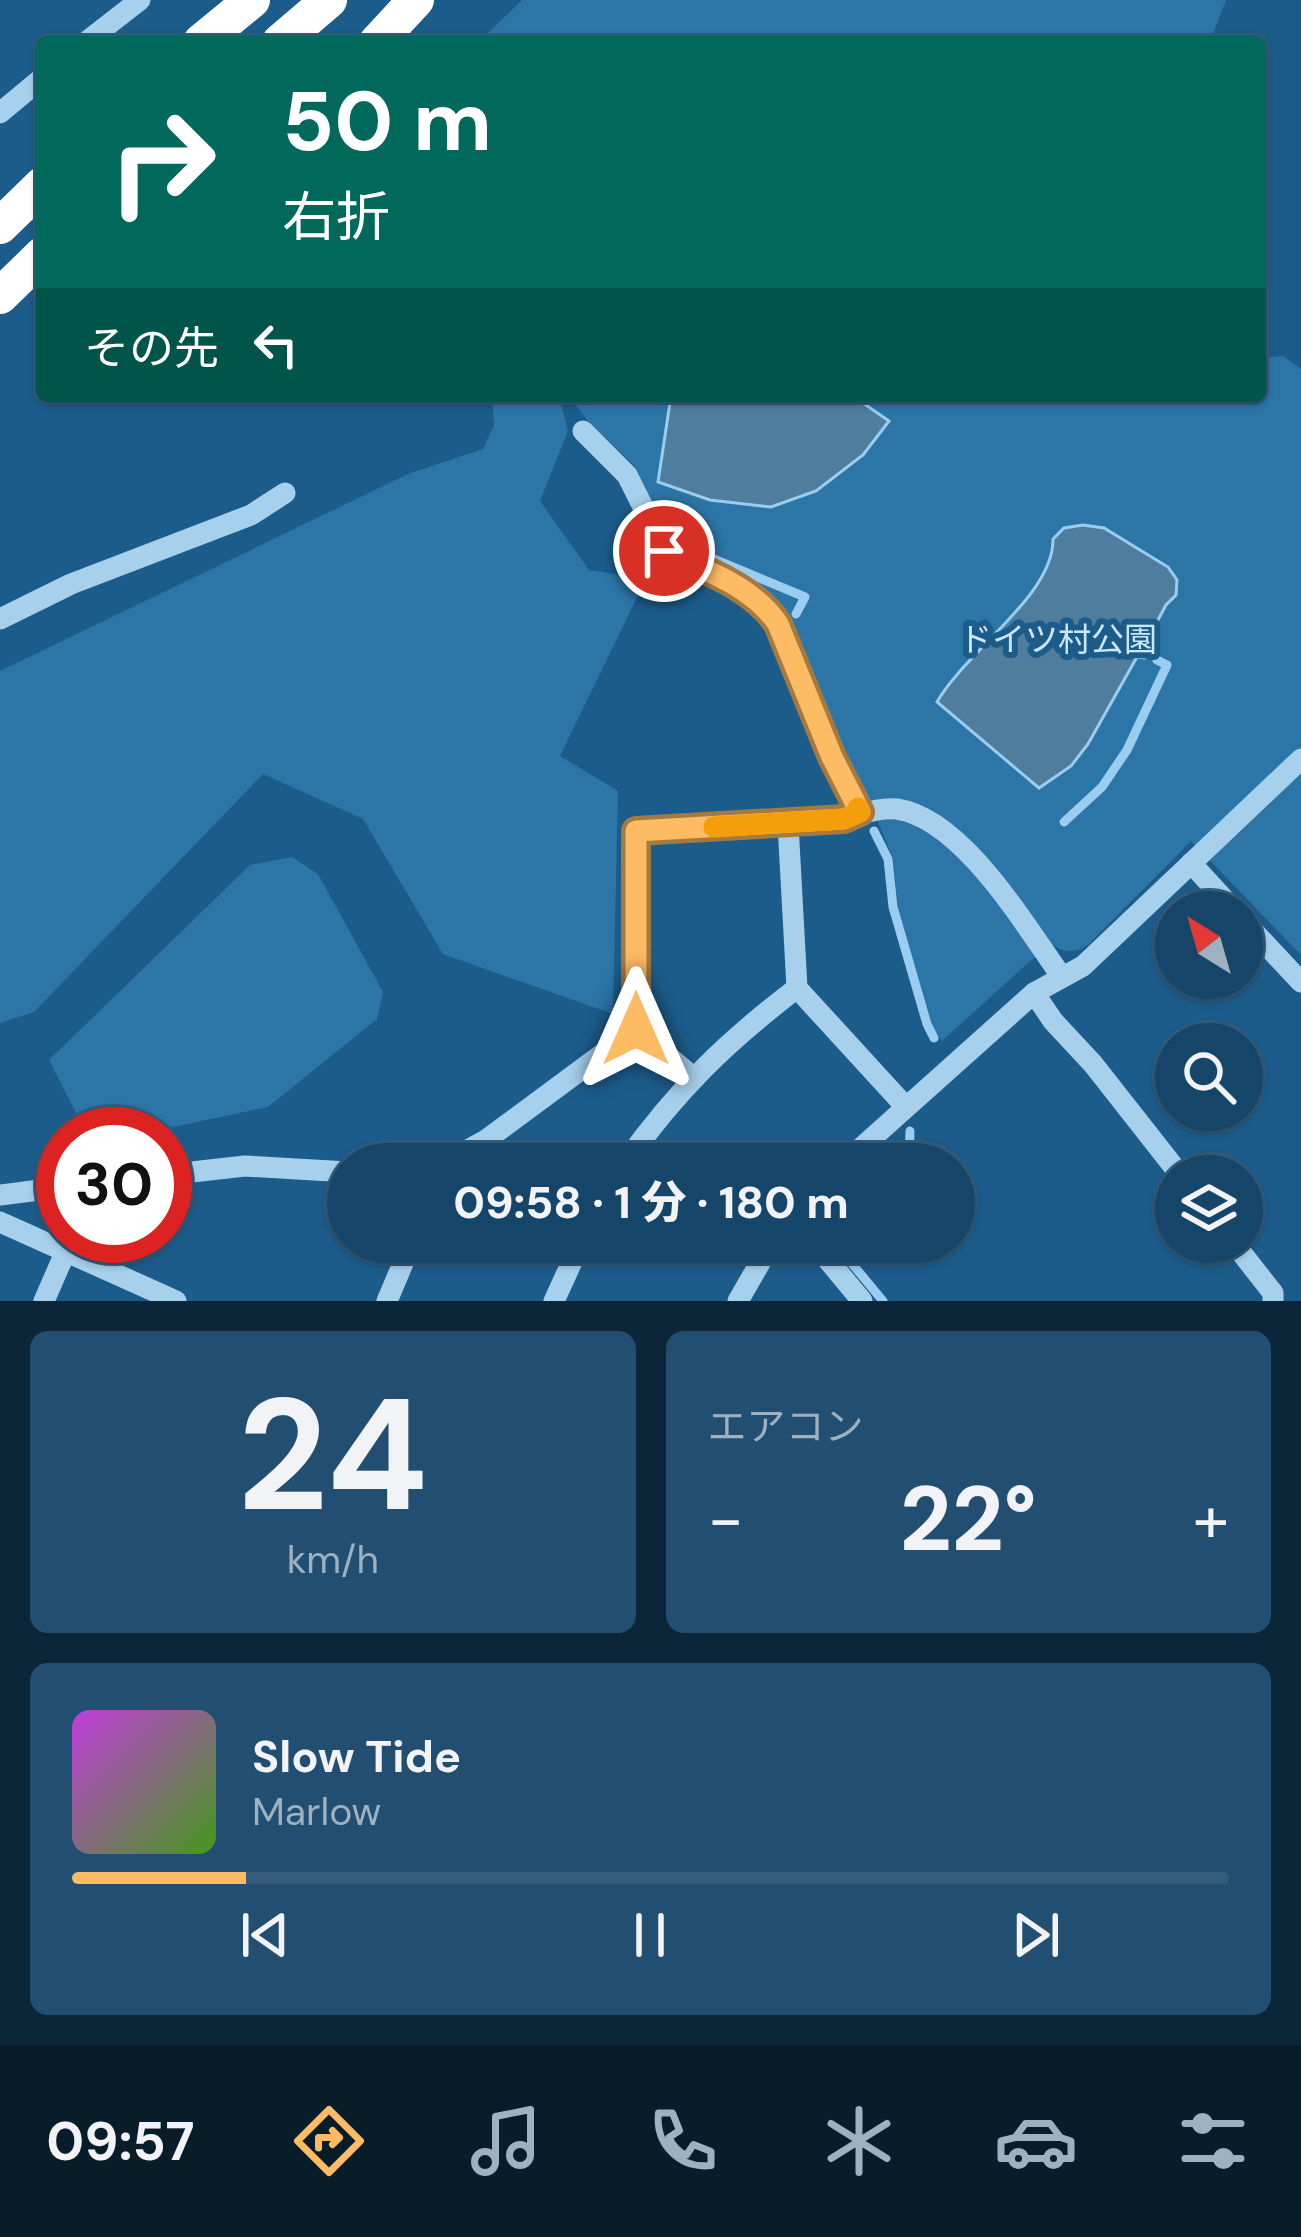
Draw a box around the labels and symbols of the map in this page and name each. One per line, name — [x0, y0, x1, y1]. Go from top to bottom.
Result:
pin — [613, 500, 715, 602]
park label: ドイツ村公園 — [959, 618, 1157, 661]
north arrow — [1155, 891, 1263, 999]
position arrow — [573, 966, 699, 1092]
speed limit sign: 30 — [36, 1107, 192, 1263]

